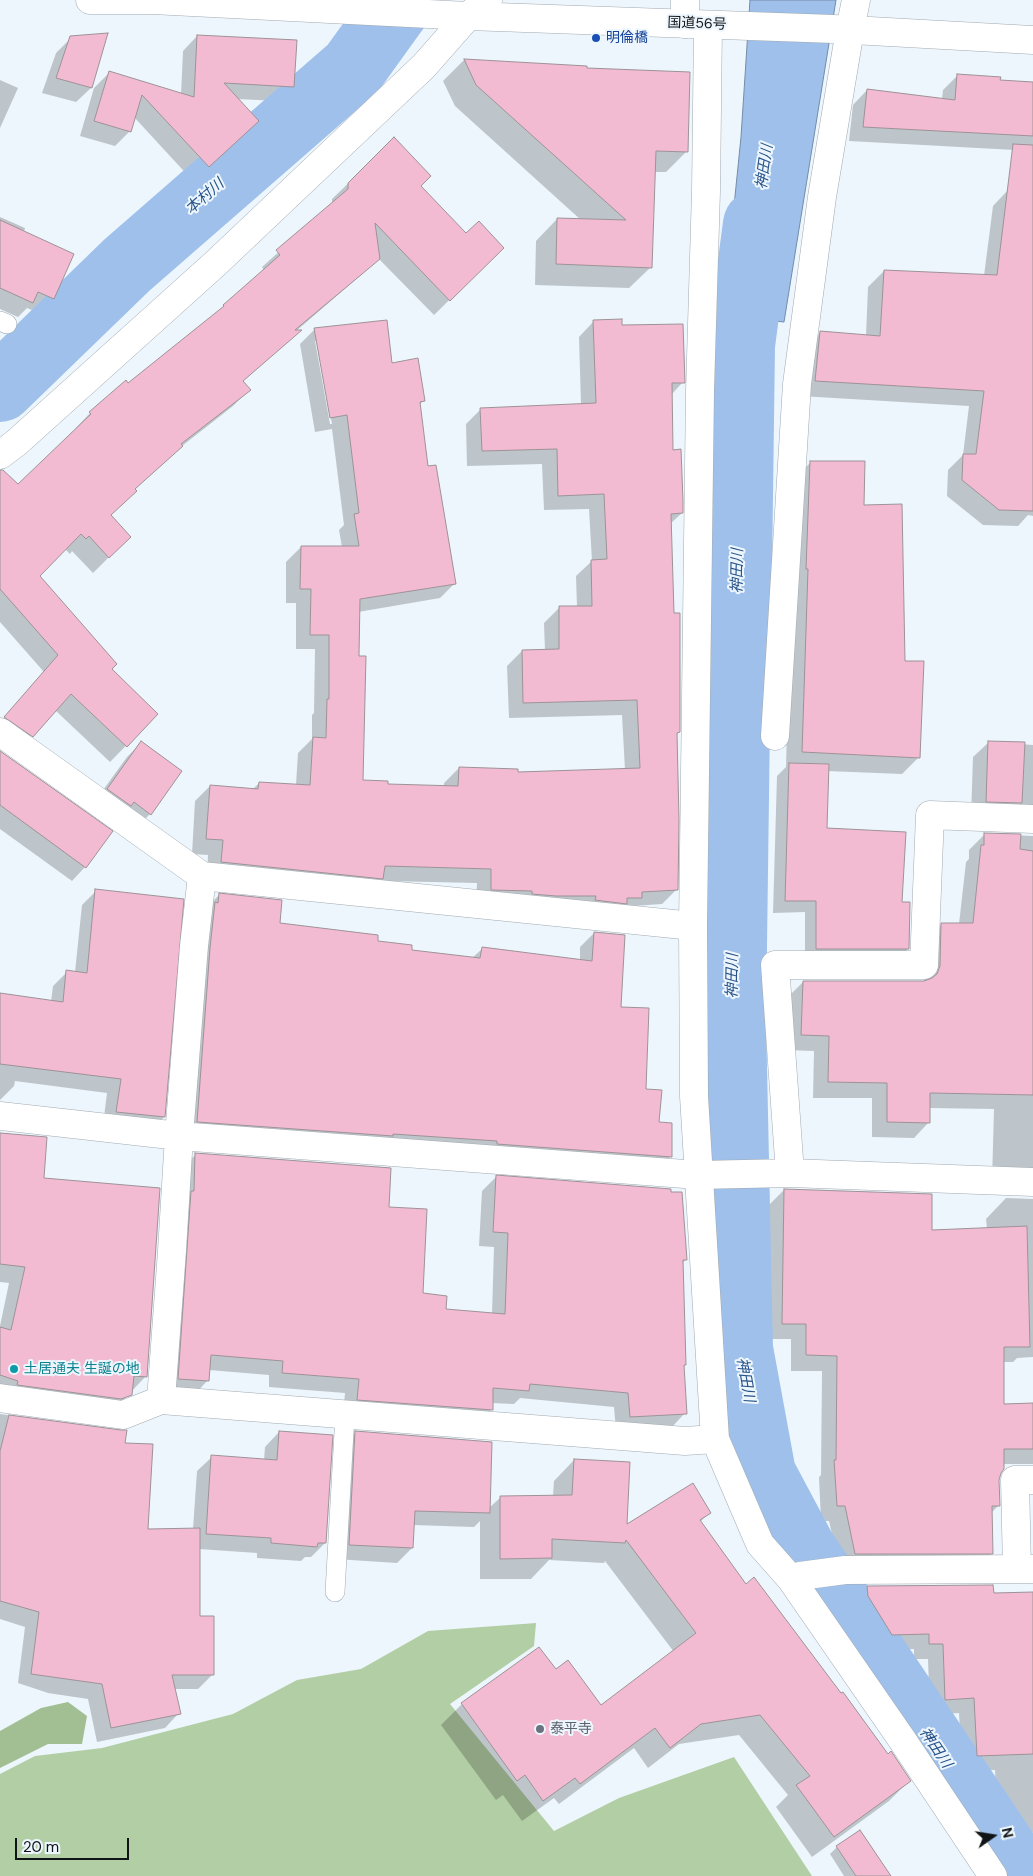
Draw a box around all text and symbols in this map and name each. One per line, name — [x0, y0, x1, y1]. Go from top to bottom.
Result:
street label: 国道56号 — [667, 15, 727, 33]
place label: 明倫橋 — [606, 30, 648, 46]
marker: 明倫橋 — [590, 32, 602, 44]
water label: 神田川 — [753, 143, 777, 191]
water label: 本村川 — [182, 175, 228, 219]
water label: 神田川 — [729, 548, 747, 594]
water label: 神田川 — [724, 953, 742, 999]
water label: 神田川 — [732, 1356, 758, 1404]
place label: 土居通夫 生誕の地 — [24, 1361, 140, 1377]
marker: 土居通夫 生誕の地 — [8, 1363, 20, 1375]
place label: 泰平寺 — [550, 1721, 592, 1737]
marker: 泰平寺 — [534, 1723, 546, 1735]
water label: 神田川 — [915, 1724, 955, 1772]
north arrow — [968, 1811, 1018, 1861]
text: N — [998, 1826, 1018, 1840]
scale bar — [18, 1828, 131, 1860]
text: 20 m — [23, 1837, 59, 1857]

